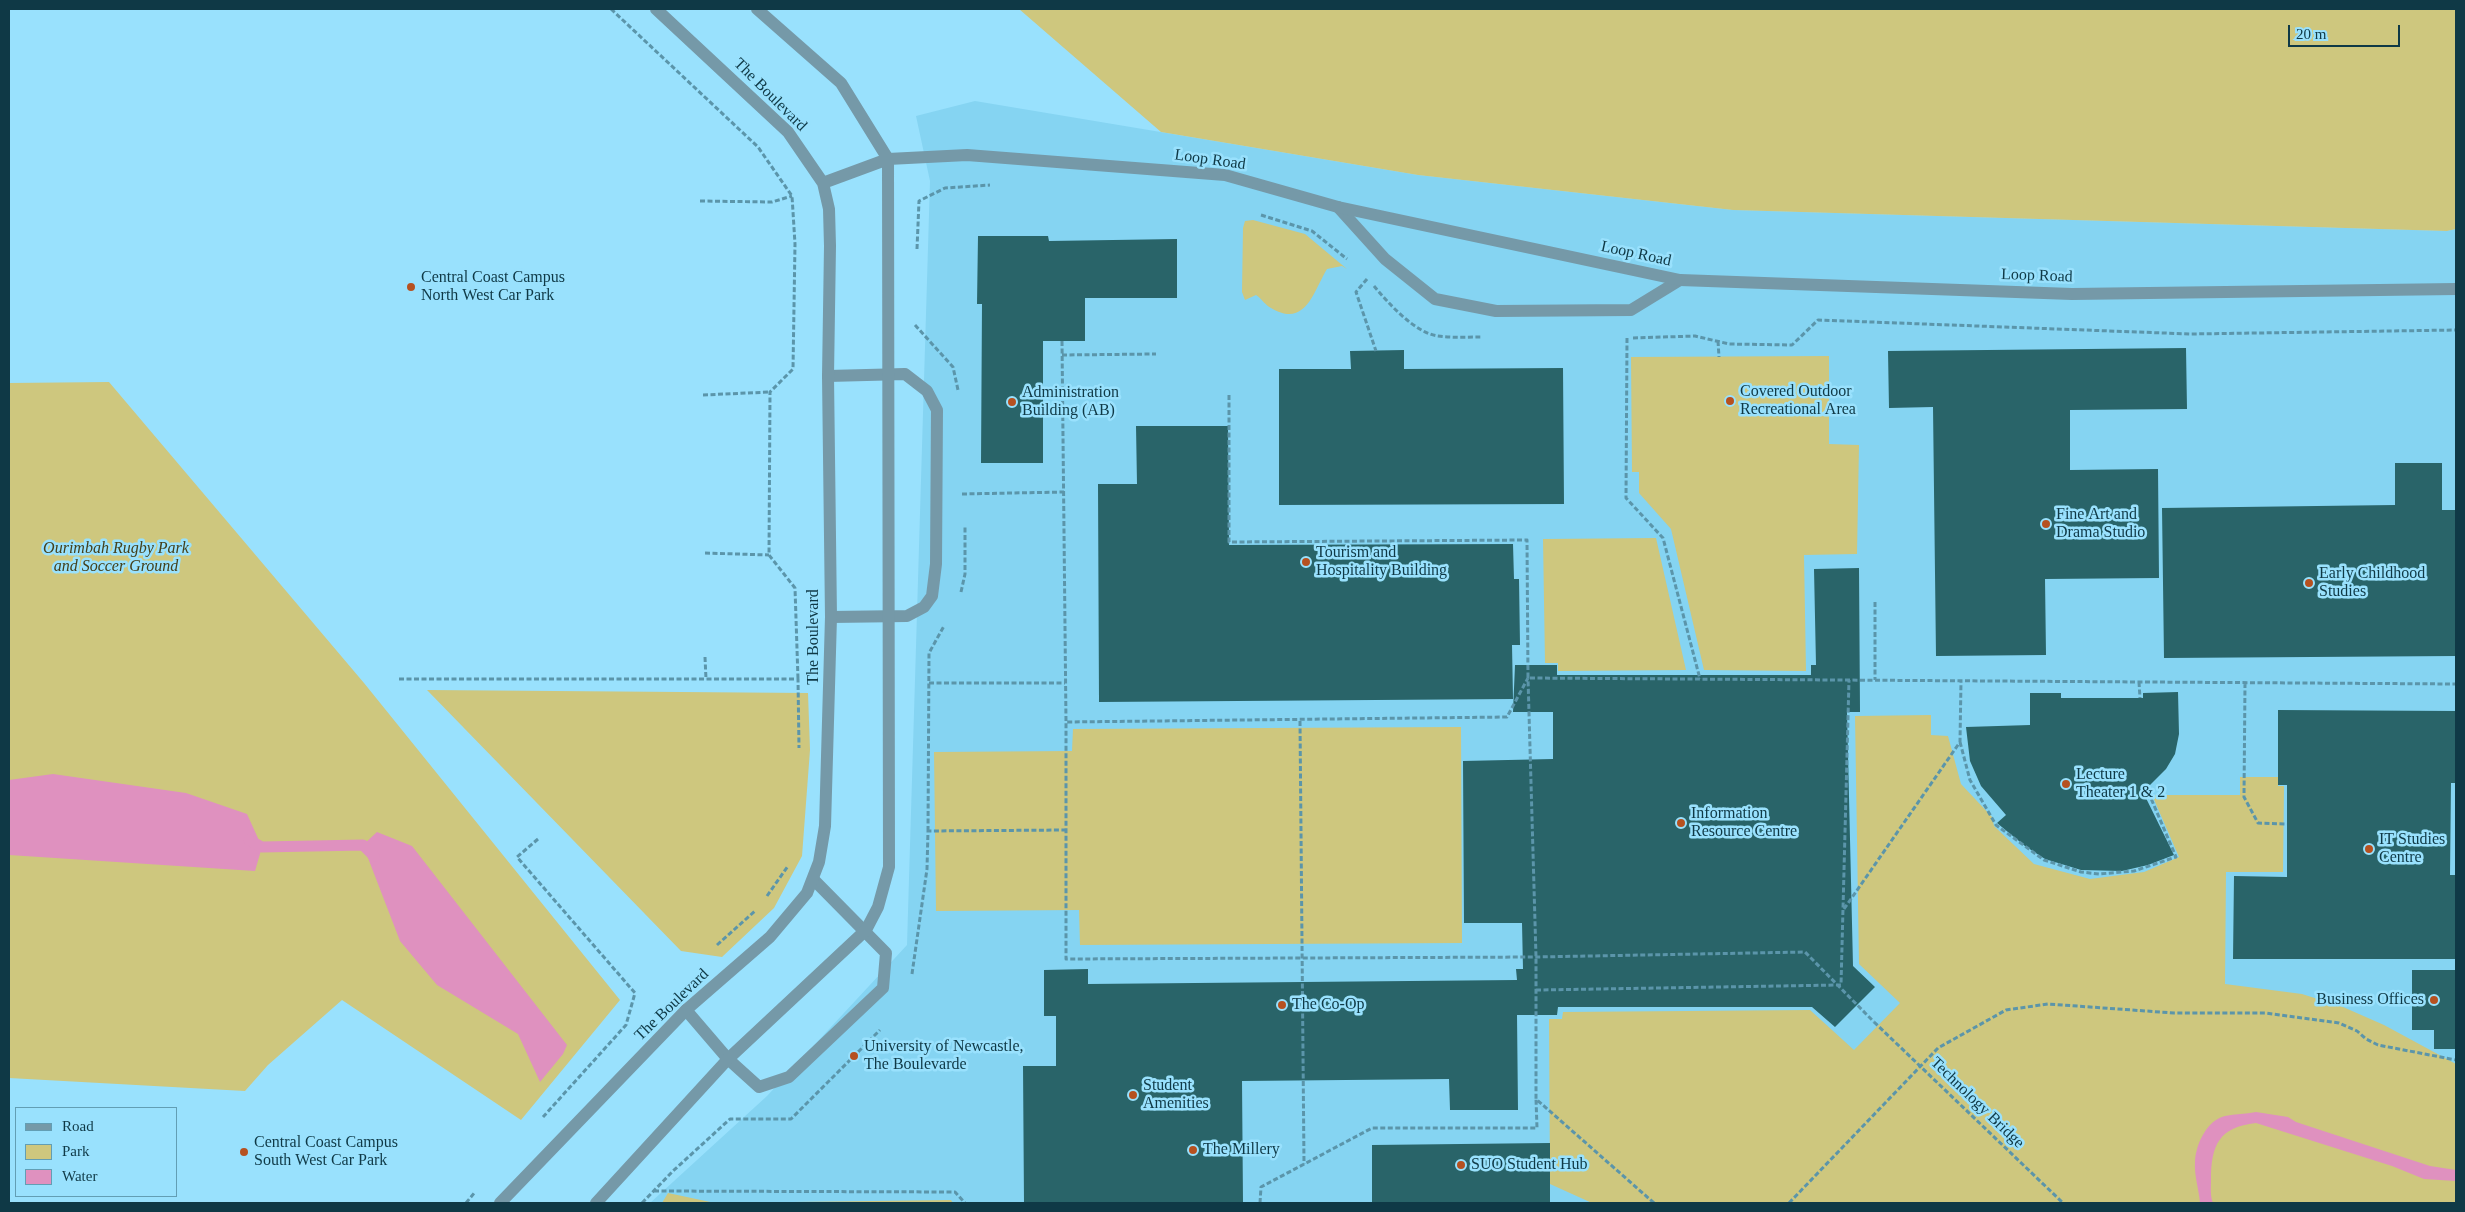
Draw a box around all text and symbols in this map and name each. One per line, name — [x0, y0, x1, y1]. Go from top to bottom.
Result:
scale bar — [2290, 15, 2402, 47]
text: 20 m — [2296, 26, 2326, 42]
street label: The Boulevard — [729, 54, 811, 136]
street label: Loop Road — [1173, 146, 1247, 174]
street label: Loop Road — [1599, 237, 1673, 271]
street label: Loop Road — [2001, 265, 2073, 287]
place label: Central Coast Campus North West Car Park — [421, 268, 565, 306]
marker: Central Coast Campus North West Car Park — [405, 281, 417, 293]
place label: Covered Outdoor Recreational Area — [1740, 382, 1856, 420]
place label: Administration Building (AB) — [1022, 383, 1119, 421]
marker: Covered Outdoor Recreational Area — [1724, 395, 1736, 407]
marker: Administration Building (AB) — [1006, 396, 1018, 408]
place label: Fine Art and Drama Studio — [2056, 505, 2145, 543]
marker: Fine Art and Drama Studio — [2040, 518, 2052, 530]
park label: Ourimbah Rugby Park and Soccer Ground — [43, 539, 189, 577]
place label: Tourism and Hospitality Building — [1316, 543, 1447, 581]
marker: Tourism and Hospitality Building — [1300, 556, 1312, 568]
place label: Early Childhood Studies — [2319, 564, 2425, 602]
marker: Early Childhood Studies — [2303, 577, 2315, 589]
street label: The Boulevard — [804, 589, 824, 685]
place label: Lecture Theater 1 & 2 — [2076, 765, 2165, 803]
marker: Lecture Theater 1 & 2 — [2060, 778, 2072, 790]
place label: Information Resource Centre — [1691, 804, 1797, 842]
marker: Information Resource Centre — [1675, 817, 1687, 829]
place label: IT Studies Centre — [2379, 830, 2445, 868]
marker: IT Studies Centre — [2363, 843, 2375, 855]
street label: The Boulevard — [631, 965, 713, 1045]
place label: Business Offices — [2316, 990, 2424, 1010]
marker: Business Offices — [2428, 994, 2440, 1006]
place label: The Co-Op — [1292, 995, 1364, 1015]
marker: The Co-Op — [1276, 999, 1288, 1011]
place label: University of Newcastle, The Boulevarde — [864, 1037, 1024, 1075]
marker: University of Newcastle, The Boulevarde — [848, 1050, 860, 1062]
street label: Technology Bridge — [1926, 1053, 2028, 1153]
place label: Student Amenities — [1143, 1076, 1209, 1114]
marker: Student Amenities — [1127, 1089, 1139, 1101]
legend — [15, 1107, 178, 1197]
text: Road — [62, 1118, 94, 1134]
place label: Central Coast Campus South West Car Park — [254, 1133, 398, 1171]
place label: The Millery — [1203, 1140, 1280, 1160]
text: Park — [62, 1143, 90, 1159]
marker: The Millery — [1187, 1144, 1199, 1156]
marker: Central Coast Campus South West Car Park — [238, 1146, 250, 1158]
place label: SUO Student Hub — [1471, 1155, 1587, 1175]
marker: SUO Student Hub — [1455, 1159, 1467, 1171]
text: Water — [62, 1168, 97, 1184]

